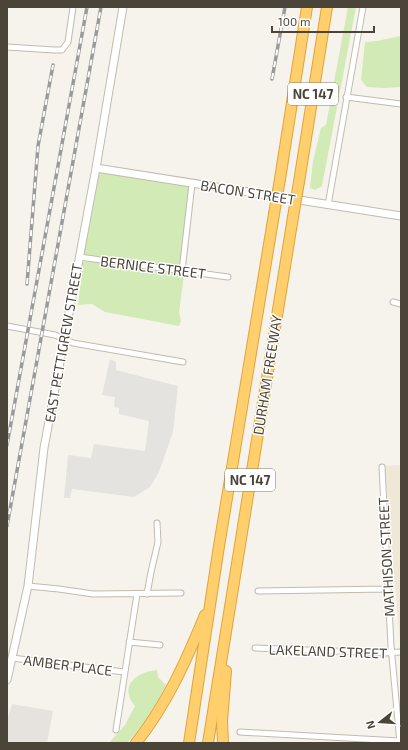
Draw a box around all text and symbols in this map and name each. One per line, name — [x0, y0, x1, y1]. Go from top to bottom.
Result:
scale bar — [272, 8, 374, 34]
text: 100 m — [278, 14, 310, 28]
road number: NC 147 — [288, 83, 338, 105]
street label: BACON STREET — [199, 176, 297, 208]
street label: BERNICE STREET — [99, 252, 207, 282]
street label: EAST PETTIGREW STREET — [41, 262, 85, 424]
street label: DURHAM FREEWAY — [249, 314, 285, 436]
road number: NC 147 — [225, 469, 275, 491]
street label: MATHISON STREET — [374, 497, 398, 617]
street label: LAKELAND STREET — [268, 640, 388, 662]
street label: AMBER PLACE — [23, 651, 113, 679]
north arrow — [360, 702, 400, 742]
text: N — [363, 719, 377, 731]

